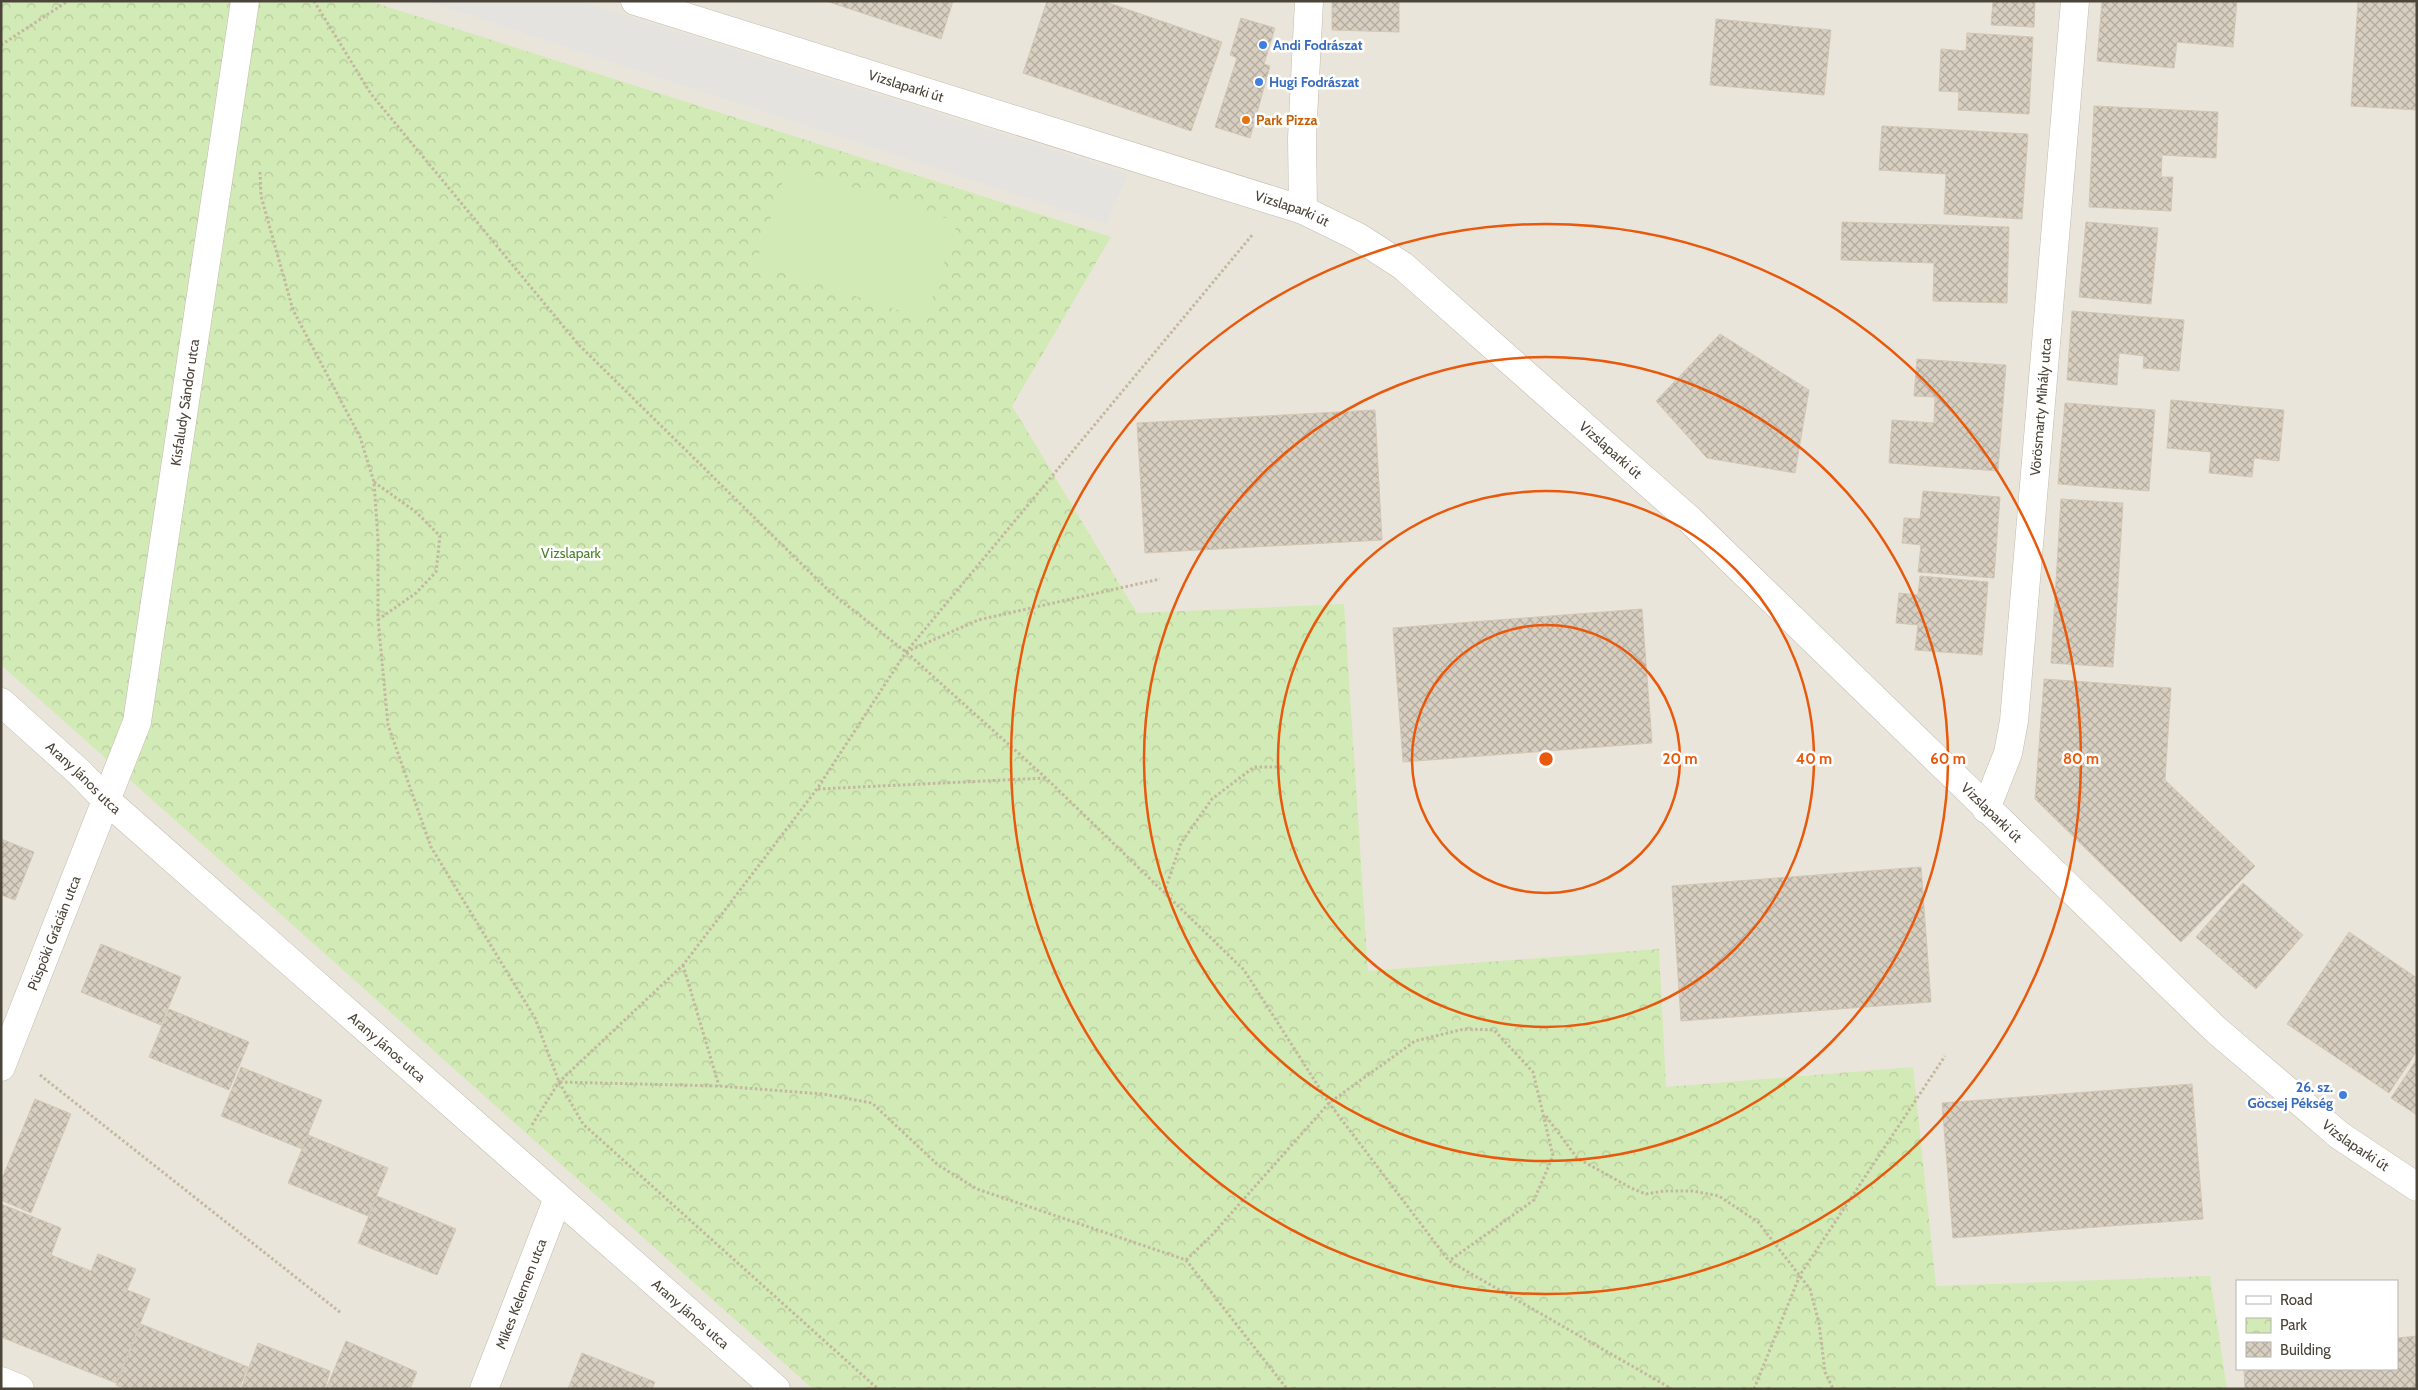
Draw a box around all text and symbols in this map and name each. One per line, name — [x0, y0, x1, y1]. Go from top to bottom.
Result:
place label: Andi Fodrászat — [1273, 36, 1363, 54]
marker: Andi Fodrászat — [1257, 39, 1269, 51]
street label: Vizslaparki út — [866, 66, 946, 106]
place label: Hugi Fodrászat — [1269, 73, 1359, 91]
marker: Hugi Fodrászat — [1253, 76, 1265, 88]
place label: Park Pizza — [1256, 111, 1318, 129]
marker: Park Pizza — [1240, 114, 1252, 126]
street label: Vizslaparki út — [1253, 186, 1332, 231]
street label: Vörösmarty Mihály utca — [2026, 337, 2055, 477]
street label: Kisfaludy Sándor utca — [166, 338, 203, 467]
street label: Vizslaparki út — [1575, 417, 1646, 483]
park label: Vizslapark — [541, 544, 602, 562]
street label: Arany János utca — [42, 738, 125, 818]
centre of rings — [1537, 750, 1555, 768]
text: 20 m — [1663, 750, 1697, 768]
text: 40 m — [1796, 750, 1832, 768]
text: 60 m — [1930, 750, 1966, 768]
text: 80 m — [2063, 750, 2099, 768]
street label: Vizslaparki út — [1957, 779, 2026, 846]
street label: Püspöki Grácián utca — [23, 873, 85, 993]
street label: Arany János utca — [345, 1008, 430, 1086]
place label: 26. sz. Göcsej Pékség — [2247, 1078, 2333, 1112]
marker: 26. sz. Göcsej Pékség — [2337, 1089, 2349, 1101]
street label: Vizslaparki út — [2318, 1116, 2393, 1175]
street label: Mikes Kelemen utca — [491, 1236, 550, 1352]
street label: Arany János utca — [648, 1275, 733, 1353]
legend — [2236, 1280, 2398, 1370]
text: Road — [2280, 1291, 2313, 1309]
text: Park — [2280, 1316, 2307, 1334]
text: Building — [2280, 1341, 2331, 1359]

